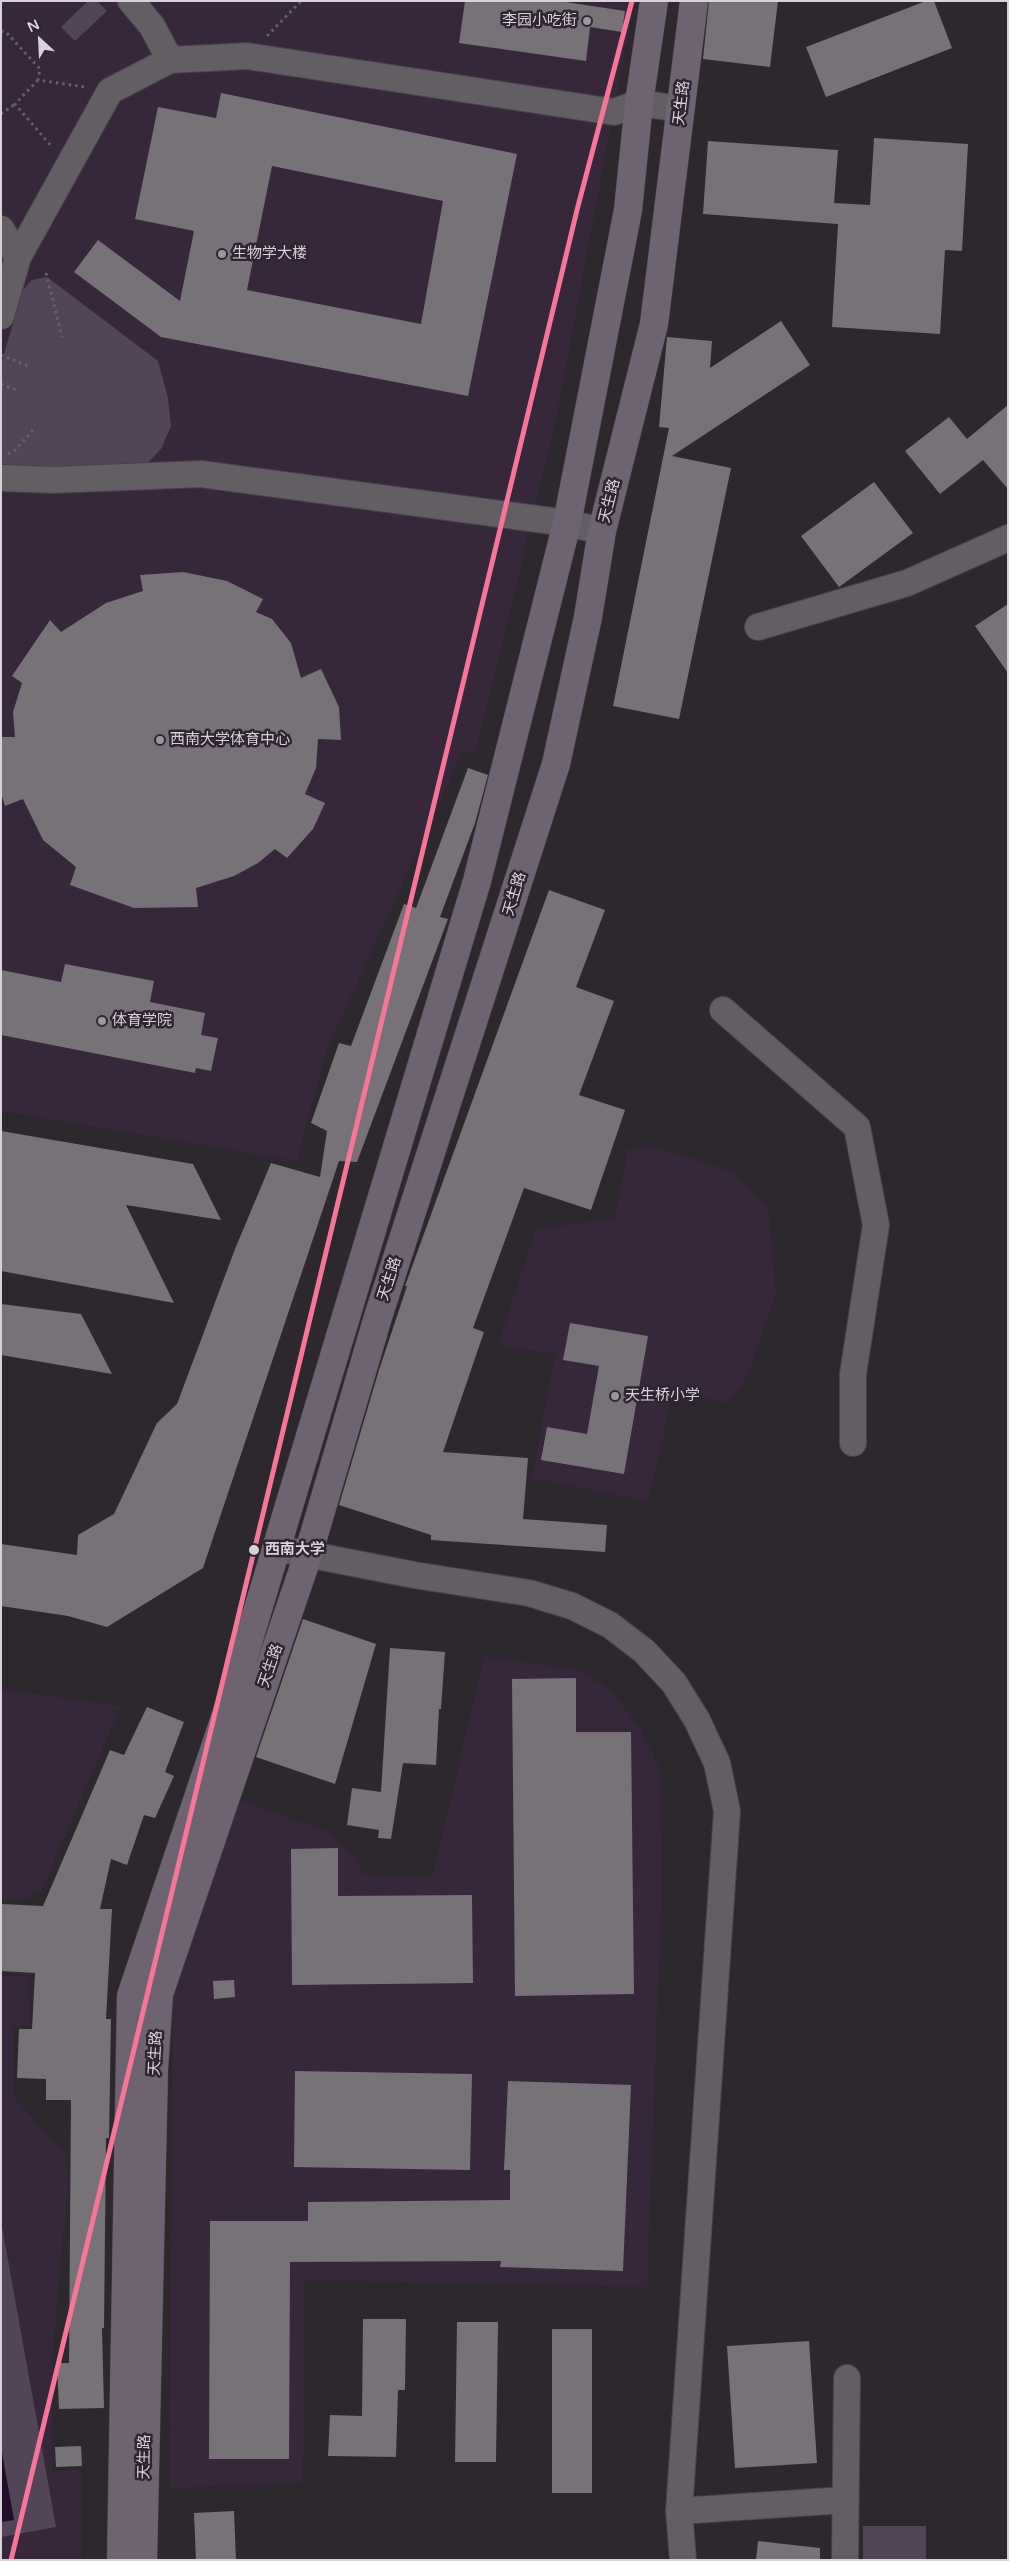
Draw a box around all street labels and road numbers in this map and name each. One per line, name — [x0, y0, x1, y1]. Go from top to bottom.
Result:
street label: 天生路 — [670, 80, 694, 126]
street label: 天生路 — [596, 477, 624, 525]
street label: 天生路 — [500, 870, 530, 918]
street label: 天生路 — [374, 1255, 406, 1303]
street label: 天生路 — [255, 1642, 287, 1690]
street label: 天生路 — [146, 2030, 166, 2076]
street label: 天生路 — [136, 2434, 154, 2480]

